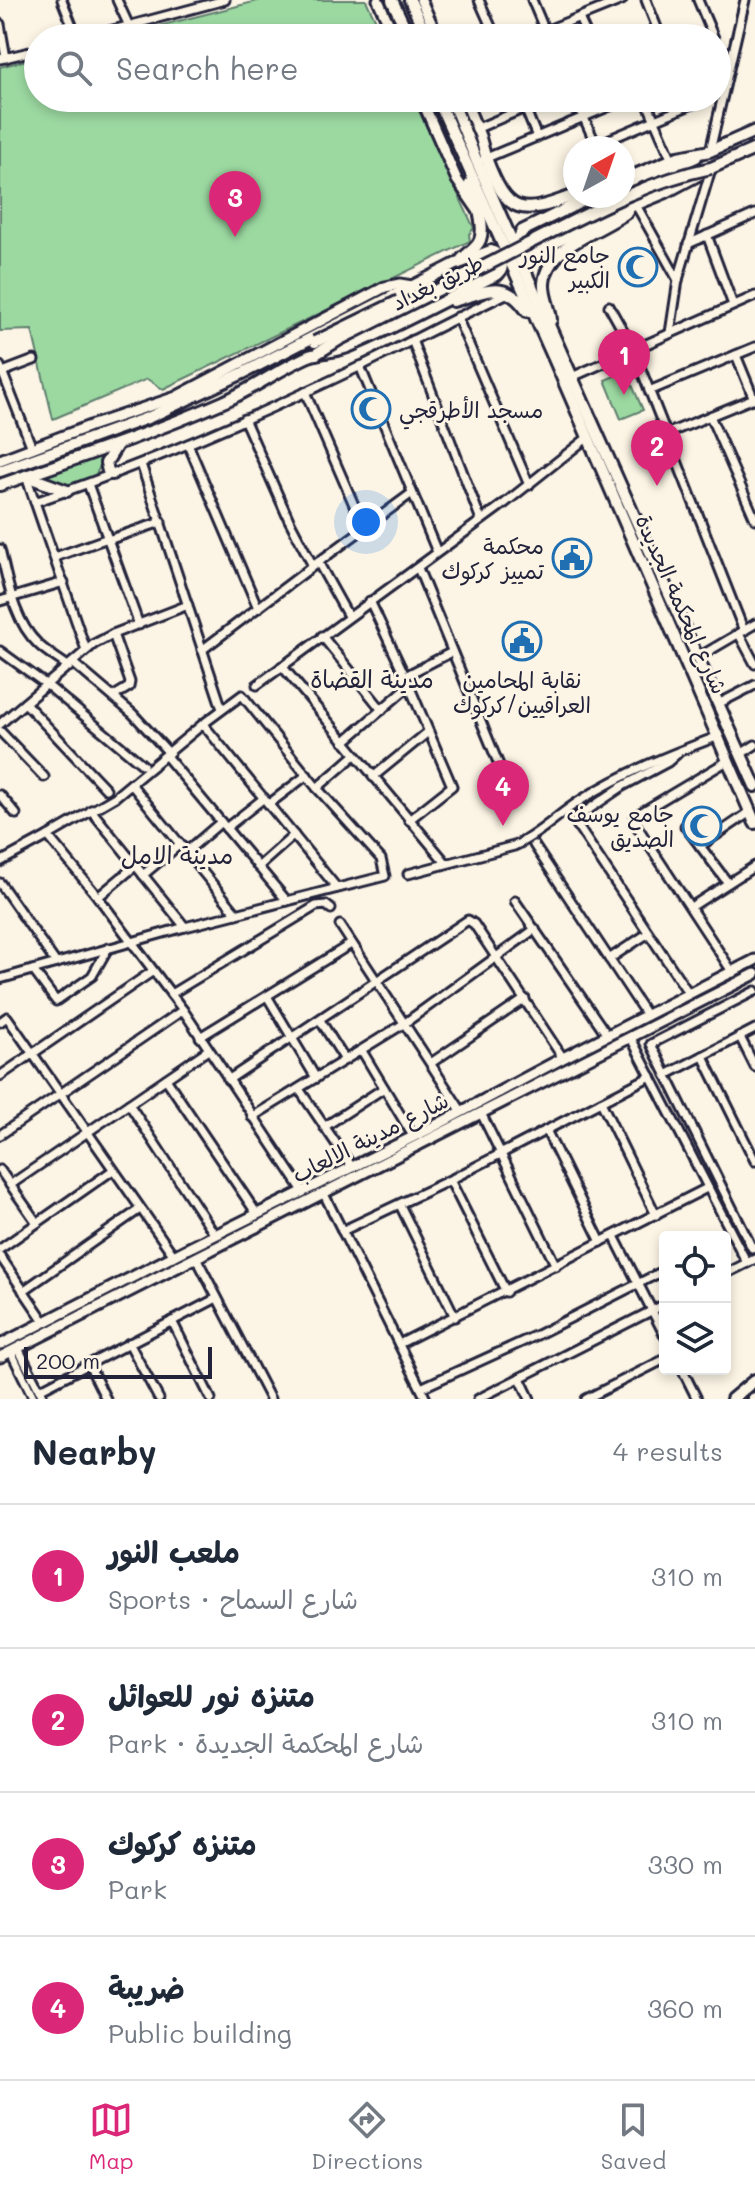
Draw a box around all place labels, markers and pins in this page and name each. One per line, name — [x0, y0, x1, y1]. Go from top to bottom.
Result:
pin: 3 — [209, 171, 261, 237]
place label: جامع النور الكبير — [518, 240, 610, 294]
mosque icon: جامع النور الكبير — [617, 246, 659, 288]
pin: 1 — [598, 329, 650, 395]
mosque icon: مسجد الأطرقجي — [350, 388, 392, 430]
place label: مسجد الأطرقجي — [399, 395, 543, 430]
pin: 2 — [631, 420, 683, 486]
place label: محكمة تمييز كركوك — [442, 531, 545, 586]
public building icon: محكمة تمييز كركوك — [551, 537, 593, 579]
public building icon: نقابة المحامين العراقيين/كركوك — [501, 620, 543, 662]
place label: نقابة المحامين العراقيين/كركوك — [453, 665, 591, 720]
pin: 4 — [477, 760, 529, 826]
place label: جامع يوسف الصديق — [567, 799, 674, 853]
mosque icon: جامع يوسف الصديق — [681, 805, 723, 847]

